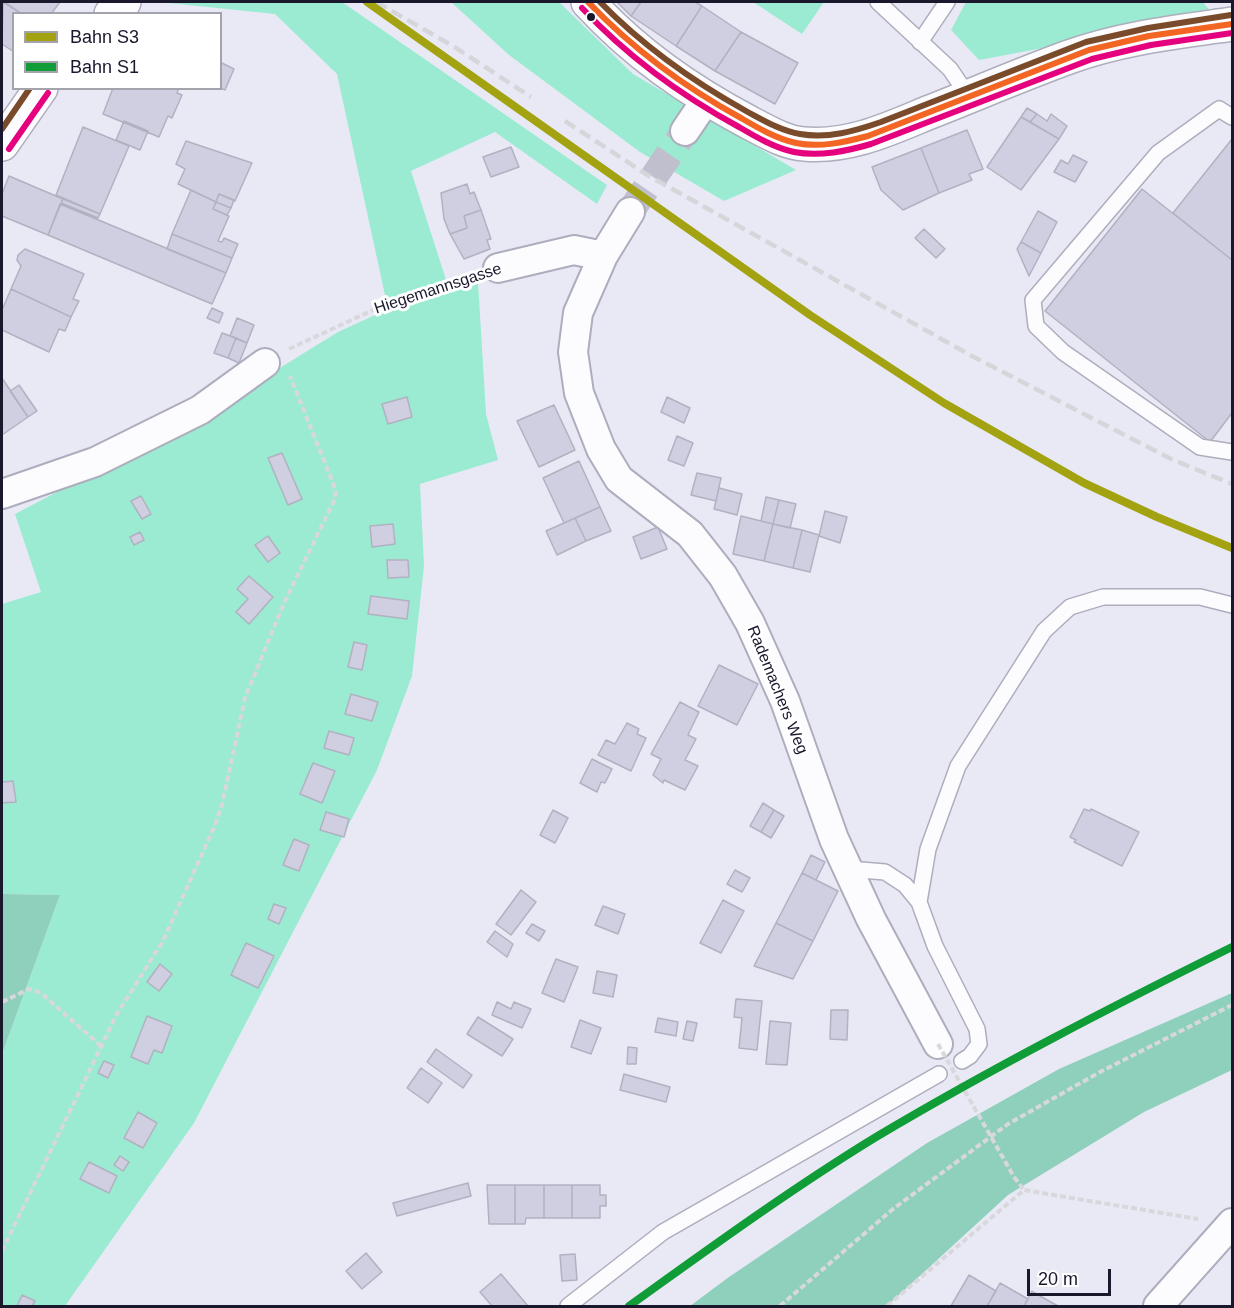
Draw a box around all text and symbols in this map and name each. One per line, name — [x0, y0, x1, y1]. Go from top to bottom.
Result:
unlabelled marker — [585, 11, 597, 23]
legend — [12, 12, 222, 90]
text: Bahn S3 — [70, 27, 139, 47]
text: Bahn S1 — [70, 57, 139, 77]
street label: Hiegemannsgasse — [372, 259, 504, 319]
street label: Rademachers Weg — [743, 623, 811, 757]
scale bar — [1030, 1257, 1114, 1295]
text: 20 m — [1038, 1269, 1078, 1289]

